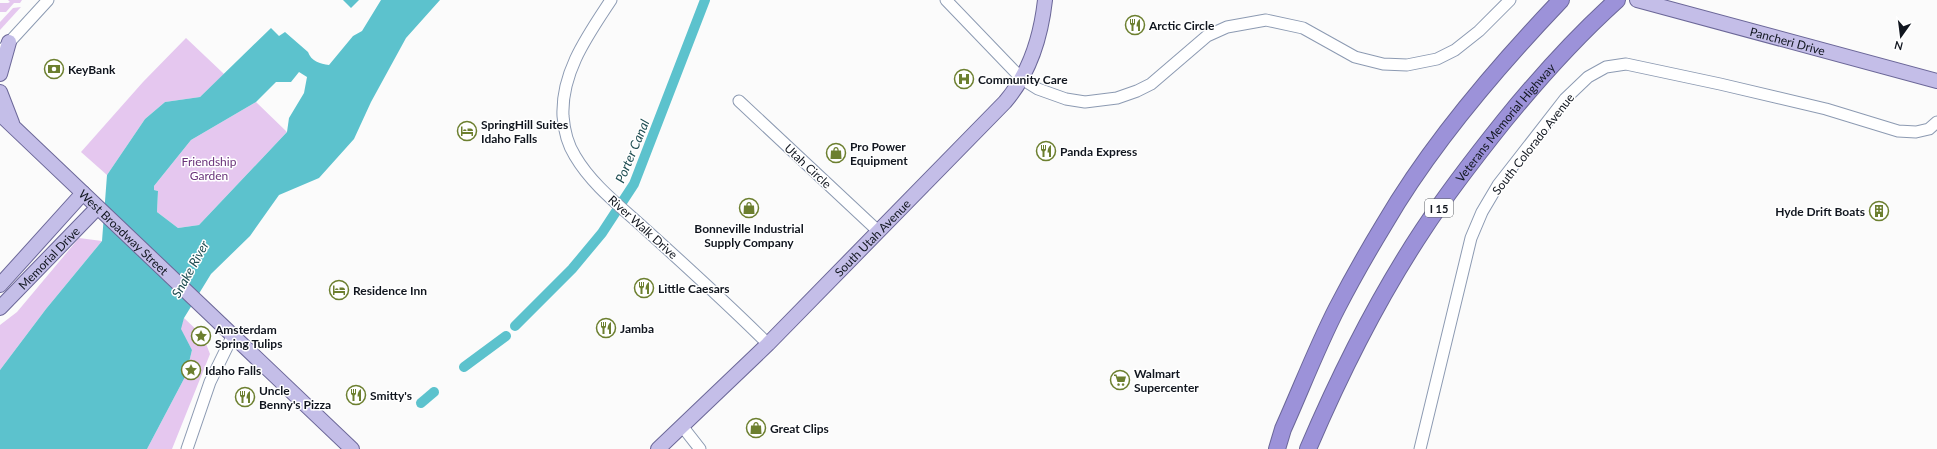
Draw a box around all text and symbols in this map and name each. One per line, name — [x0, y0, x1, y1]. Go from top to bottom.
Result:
restaurant icon: Arctic Circle — [1124, 14, 1146, 36]
north arrow — [1881, 16, 1921, 56]
place label: Arctic Circle — [1148, 18, 1215, 33]
street label: Pancheri Drive — [1748, 23, 1827, 58]
text: N — [1893, 39, 1904, 54]
bank icon: KeyBank — [43, 58, 65, 80]
street label: Veterans Memorial Highway — [1452, 59, 1558, 185]
place label: KeyBank — [68, 62, 116, 77]
hospital icon: Community Care — [953, 68, 975, 90]
place label: Community Care — [978, 72, 1068, 87]
street label: South Colorado Avenue — [1489, 90, 1577, 198]
place label: SpringHill Suites Idaho Falls — [481, 117, 568, 146]
water label: Porter Canal — [611, 117, 653, 185]
hotel icon: SpringHill Suites Idaho Falls — [456, 120, 478, 142]
place label: Pro Power Equipment — [850, 139, 908, 168]
restaurant icon: Panda Express — [1035, 140, 1057, 162]
street label: Utah Circle — [781, 141, 835, 191]
shop icon: Pro Power Equipment — [825, 142, 847, 164]
place label: Panda Express — [1060, 144, 1137, 159]
park label: Friendship Garden — [182, 154, 237, 183]
street label: West Broadway Street — [76, 186, 172, 278]
street label: River Walk Drive — [605, 192, 681, 262]
street label: South Utah Avenue — [831, 196, 913, 279]
shop icon: Bonneville Industrial Supply Company — [738, 197, 760, 219]
road number: I 15 — [1425, 199, 1453, 217]
building icon: Hyde Drift Boats — [1868, 200, 1890, 222]
place label: Hyde Drift Boats — [1775, 204, 1865, 219]
place label: Bonneville Industrial Supply Company — [694, 221, 804, 250]
street label: Memorial Drive — [15, 223, 83, 292]
water label: Snake River — [168, 237, 212, 300]
restaurant icon: Little Caesars — [633, 277, 655, 299]
hotel icon: Residence Inn — [328, 279, 350, 301]
place label: Little Caesars — [658, 281, 730, 296]
place label: Residence Inn — [353, 283, 427, 298]
restaurant icon: Jamba — [595, 317, 617, 339]
place label: Jamba — [620, 321, 654, 336]
place label: Amsterdam Spring Tulips — [214, 322, 282, 351]
place icon: Amsterdam Spring Tulips — [190, 325, 212, 347]
place icon: Idaho Falls — [180, 359, 202, 381]
place label: Idaho Falls — [205, 363, 261, 378]
place label: Walmart Supercenter — [1134, 366, 1199, 395]
supermarket icon: Walmart Supercenter — [1109, 369, 1131, 391]
place label: Uncle Benny's Pizza — [259, 383, 331, 412]
restaurant icon: Smitty's — [345, 384, 367, 406]
restaurant icon: Uncle Benny's Pizza — [234, 386, 256, 408]
place label: Smitty's — [370, 388, 412, 403]
shop icon: Great Clips — [745, 417, 767, 439]
place label: Great Clips — [770, 421, 829, 436]

